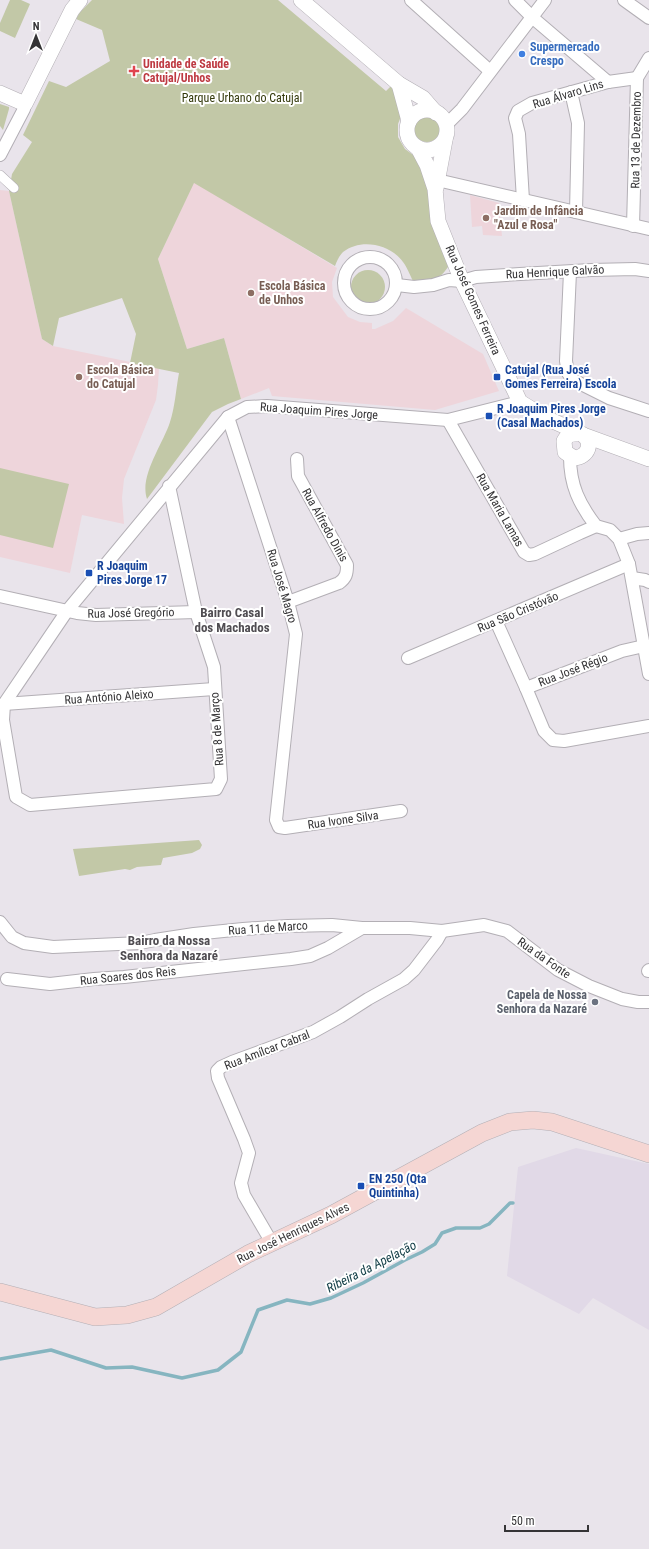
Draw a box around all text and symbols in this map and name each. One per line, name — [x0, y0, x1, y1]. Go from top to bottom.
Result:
north arrow — [16, 16, 56, 56]
text: N — [33, 20, 40, 33]
place label: Supermercado Crespo — [530, 40, 600, 68]
marker: Supermercado Crespo — [517, 49, 527, 59]
place label: Unidade de Saúde Catujal/Unhos — [143, 57, 229, 85]
marker: Unidade de Saúde Catujal/Unhos — [128, 65, 140, 77]
street label: Rua Álvaro Lins — [531, 76, 605, 111]
park label: Parque Urbano do Catujal — [182, 91, 302, 105]
street label: Rua 13 de Dezembro — [628, 91, 644, 189]
place label: Jardim de Infância "Azul e Rosa" — [494, 204, 584, 232]
marker: Jardim de Infância "Azul e Rosa" — [481, 213, 491, 223]
street label: Rua José Gomes Ferreira — [443, 243, 504, 357]
street label: Rua Henrique Galvão — [505, 262, 605, 282]
place label: Escola Básica de Unhos — [259, 279, 326, 307]
marker: Escola Básica de Unhos — [246, 288, 256, 298]
place label: Escola Básica do Catujal — [87, 363, 154, 391]
place label: Catujal (Rua José Gomes Ferreira) Escola — [505, 363, 617, 391]
marker: Escola Básica do Catujal — [74, 372, 84, 382]
marker: Catujal (Rua José Gomes Ferreira) Escola — [492, 372, 502, 382]
street label: Rua Joaquim Pires Jorge — [259, 400, 379, 422]
place label: R Joaquim Pires Jorge (Casal Machados) — [497, 402, 606, 430]
marker: R Joaquim Pires Jorge (Casal Machados) — [484, 411, 494, 421]
street label: Rua Maria Lamas — [473, 471, 527, 549]
street label: Rua Alfredo Dinis — [299, 486, 351, 564]
street label: Rua José Magro — [264, 547, 300, 625]
place label: R Joaquim Pires Jorge 17 — [97, 559, 167, 587]
marker: R Joaquim Pires Jorge 17 — [84, 568, 94, 578]
street label: Rua São Cristóvão — [476, 589, 560, 635]
street label: Rua José Gregório — [87, 605, 175, 621]
district label: Bairro Casal dos Machados — [194, 605, 270, 635]
street label: Rua José Régio — [536, 650, 610, 690]
street label: Rua António Aleixo — [64, 687, 154, 707]
street label: Rua 8 de Março — [207, 692, 227, 766]
street label: Rua Ivone Silva — [307, 808, 380, 832]
street label: Rua 11 de Marco — [228, 918, 308, 938]
district label: Bairro da Nossa Senhora da Nazaré — [120, 933, 218, 963]
street label: Rua da Fonte — [515, 935, 574, 982]
street label: Rua Soares dos Reis — [79, 964, 177, 988]
place label: Capela de Nossa Senhora da Nazaré — [497, 988, 587, 1016]
marker: Capela de Nossa Senhora da Nazaré — [590, 997, 600, 1007]
street label: Rua Amílcar Cabral — [222, 1027, 312, 1073]
place label: EN 250 (Qta Quintinha) — [369, 1172, 427, 1200]
marker: EN 250 (Qta Quintinha) — [356, 1181, 366, 1191]
street label: Rua José Henriques Alves — [235, 1200, 351, 1266]
water label: Ribeira da Apelação — [324, 1237, 419, 1296]
scale bar — [505, 1507, 588, 1533]
text: 50 m — [511, 1514, 535, 1528]

